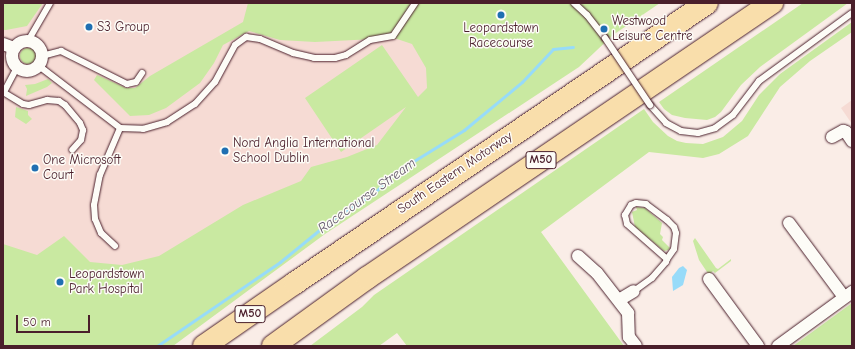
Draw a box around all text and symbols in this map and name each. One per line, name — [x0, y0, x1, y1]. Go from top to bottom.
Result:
marker: Leopardstown Racecourse — [496, 10, 506, 20]
place label: Westwood Leisure Centre — [612, 14, 692, 45]
place label: S3 Group — [97, 19, 150, 35]
place label: Leopardstown Racecourse — [463, 21, 539, 52]
marker: S3 Group — [84, 22, 94, 32]
marker: Westwood Leisure Centre — [599, 24, 609, 34]
street label: South Eastern Motorway — [395, 129, 515, 217]
place label: Nord Anglia International School Dublin — [233, 136, 374, 167]
marker: Nord Anglia International School Dublin — [220, 146, 230, 156]
road number: M50 — [525, 150, 557, 170]
place label: One Microsoft Court — [43, 153, 121, 184]
water label: Racecourse Stream — [315, 155, 419, 237]
marker: One Microsoft Court — [30, 163, 40, 173]
place label: Leopardstown Park Hospital — [69, 267, 144, 298]
marker: Leopardstown Park Hospital — [54, 276, 66, 288]
road number: M50 — [234, 304, 266, 324]
scale bar — [18, 307, 92, 333]
text: 50 m — [23, 315, 51, 329]

